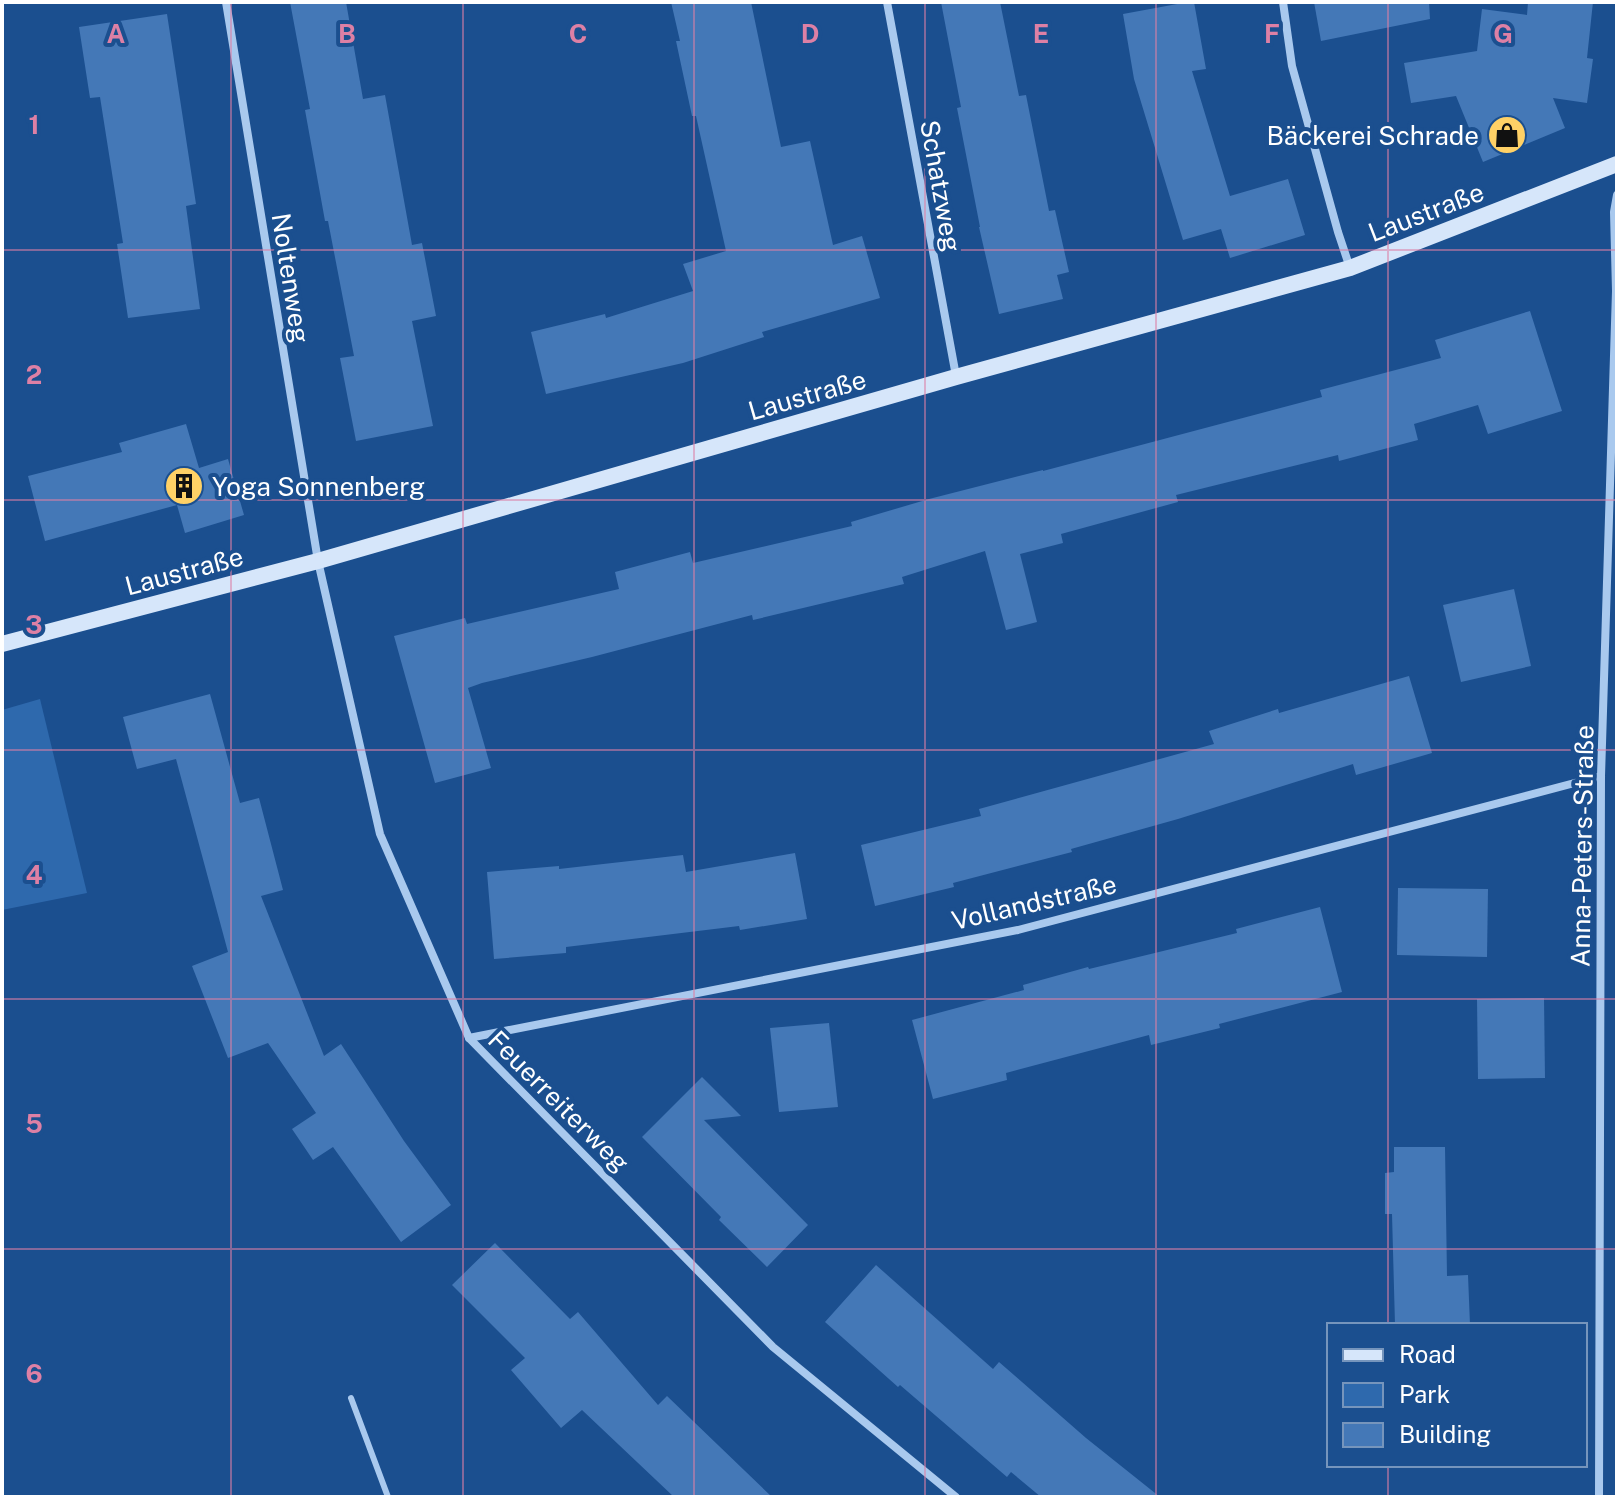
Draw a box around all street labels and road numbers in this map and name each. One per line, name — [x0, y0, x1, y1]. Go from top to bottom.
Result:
street label: Schatzweg — [914, 118, 968, 254]
street label: Laustraße — [1364, 176, 1488, 248]
street label: Noltenweg — [265, 211, 317, 345]
street label: Laustraße — [744, 363, 870, 427]
street label: Laustraße — [121, 540, 247, 602]
street label: Anna-Peters-Straße — [1564, 725, 1600, 967]
street label: Vollandstraße — [949, 868, 1119, 936]
street label: Feuerreiterweg — [482, 1024, 636, 1178]

